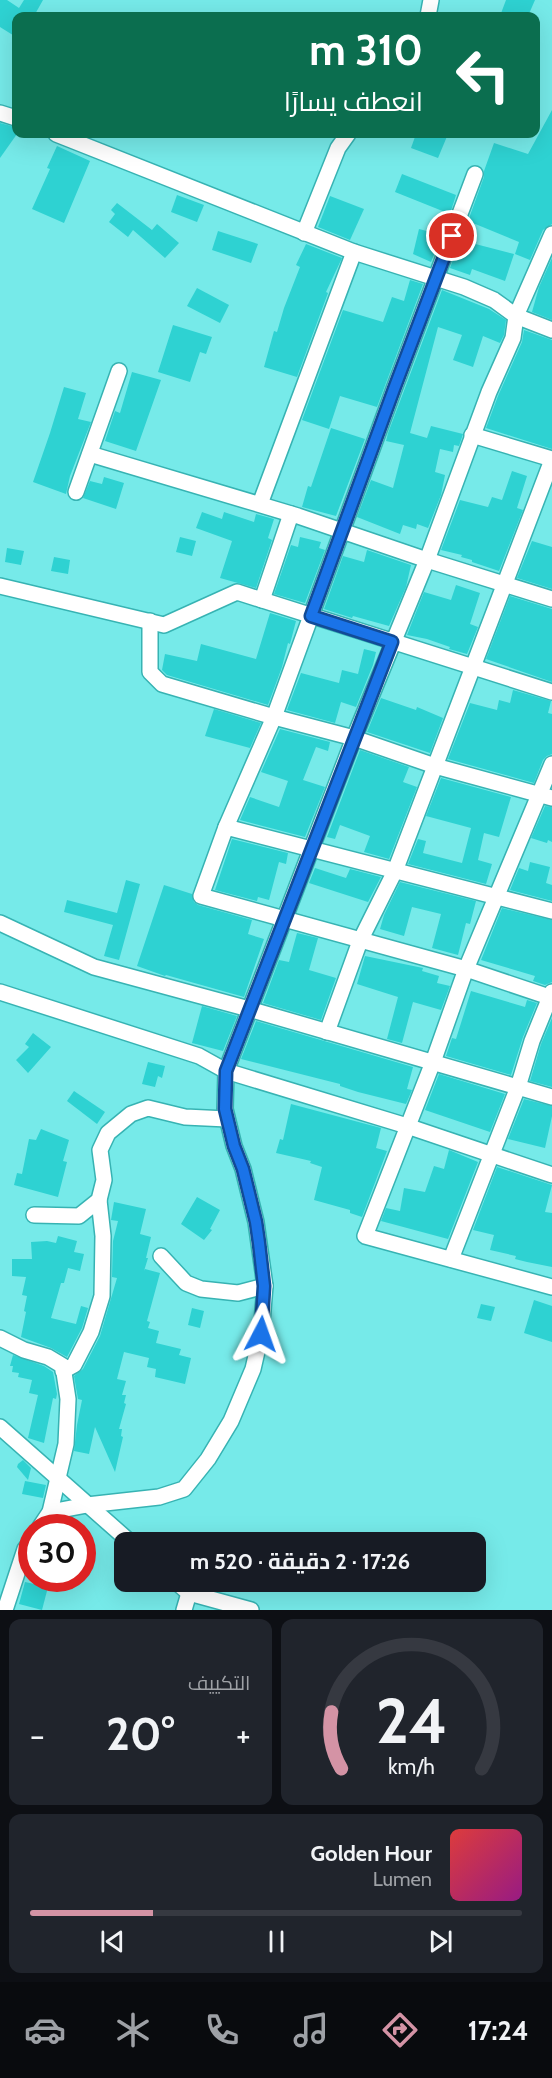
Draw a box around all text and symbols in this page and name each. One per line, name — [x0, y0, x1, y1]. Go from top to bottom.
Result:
text: 310 m — [309, 24, 423, 76]
icon: left — [444, 36, 522, 114]
text: انعطف يسارًا — [284, 85, 423, 118]
pin — [426, 210, 477, 261]
icon: arrive — [435, 219, 468, 252]
position arrow — [229, 1302, 293, 1366]
speed limit sign: 30 — [18, 1514, 96, 1592]
text: 17:26 · 2 دقيقة · 520 m — [190, 1548, 410, 1575]
text: التكييف — [188, 1671, 251, 1695]
text: 24 — [376, 1683, 448, 1759]
text: 20° — [106, 1707, 175, 1761]
text: − — [30, 1715, 45, 1755]
text: + — [236, 1715, 251, 1755]
text: km/h — [388, 1753, 435, 1779]
text: Golden Hour — [311, 1840, 432, 1867]
text: Lumen — [373, 1867, 432, 1891]
icon: previous — [96, 1925, 129, 1958]
icon: pause — [260, 1925, 293, 1958]
icon: next — [424, 1925, 457, 1958]
icon: car — [24, 2009, 66, 2051]
icon: climate — [112, 2009, 154, 2051]
icon: phone — [201, 2009, 243, 2051]
icon: music — [290, 2009, 332, 2051]
icon: directions — [379, 2009, 421, 2051]
text: 17:24 — [468, 2014, 529, 2047]

